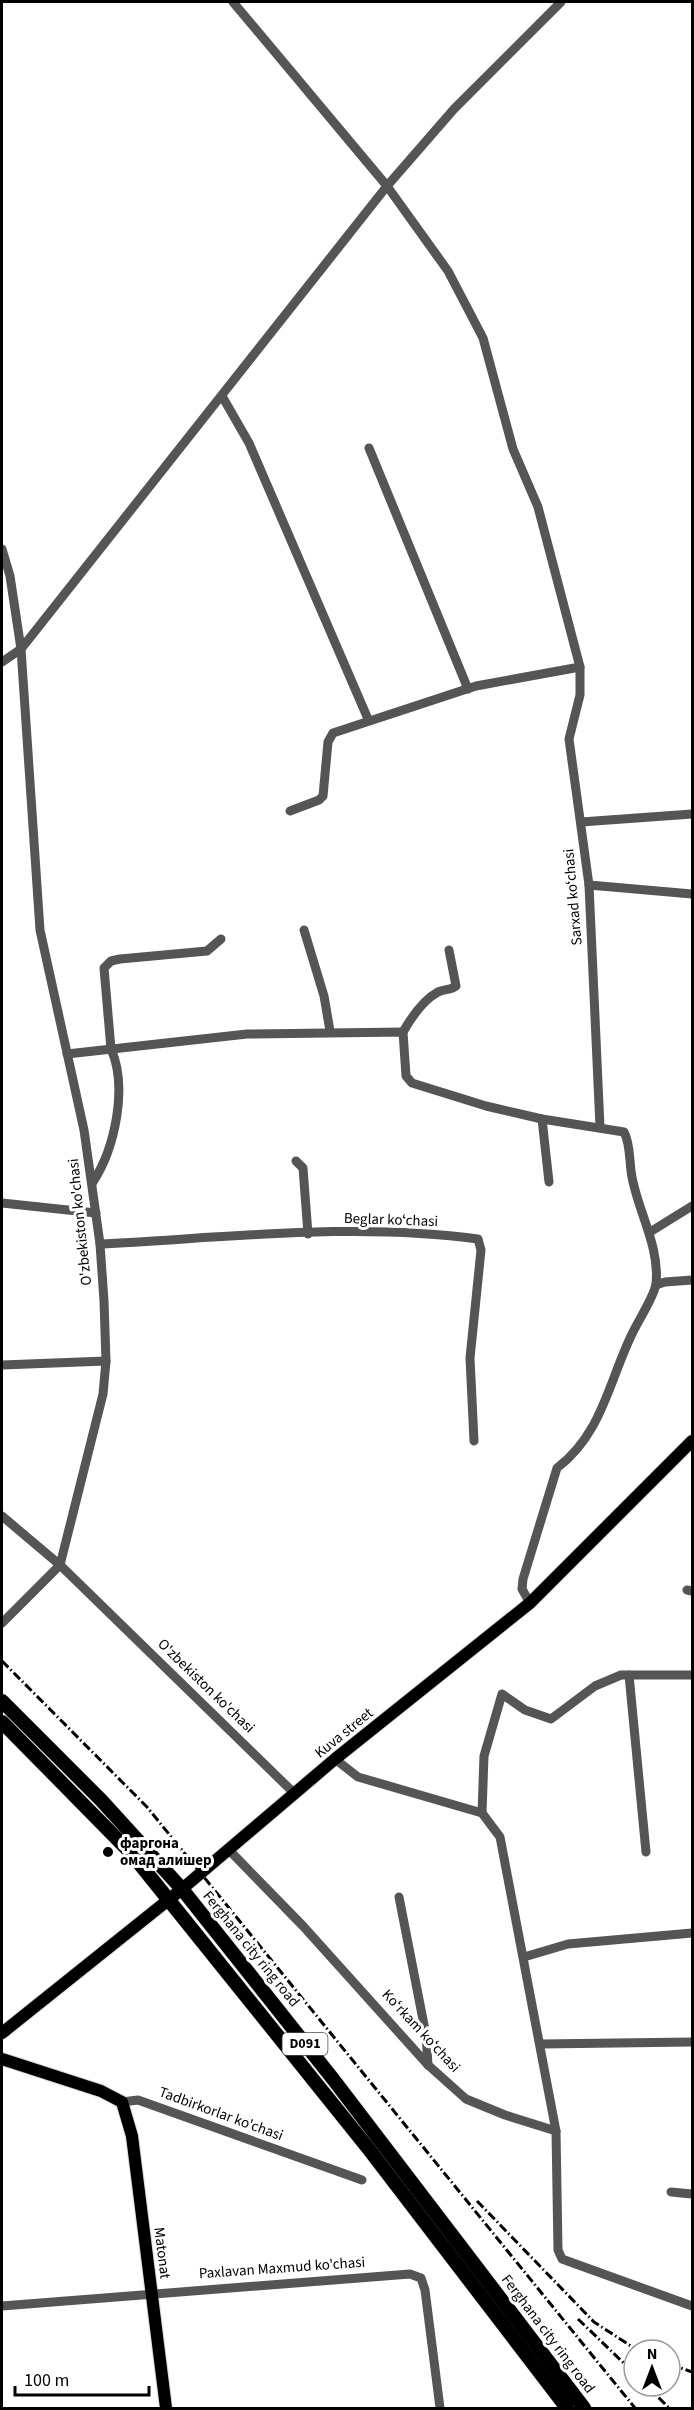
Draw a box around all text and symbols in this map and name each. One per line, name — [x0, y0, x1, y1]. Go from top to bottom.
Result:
street label: Sarxad koʻchasi — [558, 848, 588, 946]
street label: O'zbekiston ko'chasi — [63, 1157, 97, 1287]
street label: Beglar koʻchasi — [344, 1208, 438, 1232]
street label: O'zbekiston ko'chasi — [153, 1634, 259, 1738]
street label: Kuva street — [310, 1703, 378, 1763]
place label: фаргона омад алишер — [120, 1833, 212, 1871]
marker: фаргона омад алишер — [101, 1845, 115, 1859]
street label: Ferghana city ring road — [198, 1886, 304, 2012]
street label: Koʻrkam koʻchasi — [377, 1985, 465, 2077]
road number: D091 — [282, 2033, 328, 2055]
street label: Tadbirkorlar ko'chasi — [156, 2082, 286, 2146]
street label: Matonat — [148, 2226, 176, 2280]
street label: Paxlavan Maxmud ko'chasi — [198, 2252, 366, 2284]
street label: Ferghana city ring road — [496, 2270, 600, 2398]
north arrow — [622, 2338, 682, 2398]
text: N — [647, 2343, 657, 2365]
scale bar — [15, 2359, 148, 2397]
text: 100 m — [24, 2368, 69, 2393]

